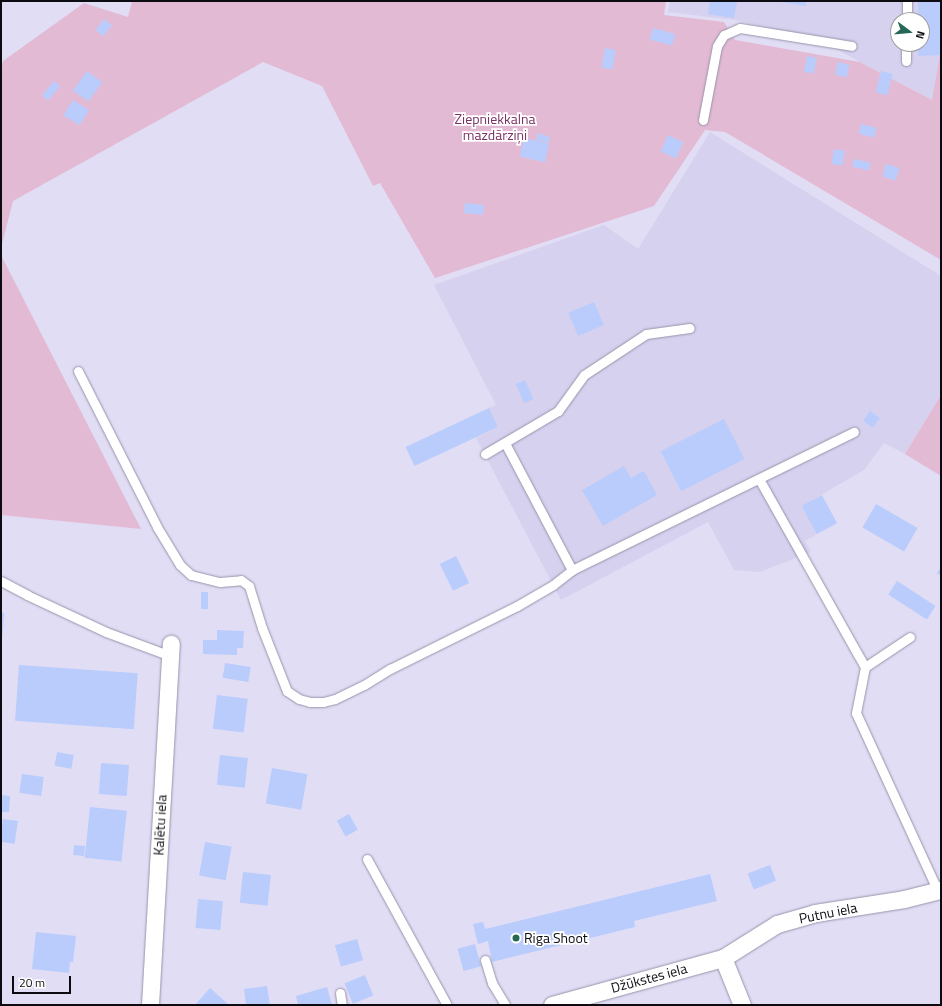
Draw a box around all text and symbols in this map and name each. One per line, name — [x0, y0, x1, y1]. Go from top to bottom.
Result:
north arrow — [890, 12, 930, 52]
text: N — [912, 29, 929, 41]
park label: Ziepniekkalna mazdārziņi — [455, 111, 535, 144]
street label: Kalētu iela — [150, 794, 170, 856]
street label: Putnu iela — [797, 899, 859, 927]
place label: Riga Shoot — [524, 930, 588, 946]
marker: Riga Shoot — [511, 933, 521, 943]
street label: Džūkstes iela — [609, 960, 689, 996]
scale bar — [14, 968, 73, 994]
text: 20 m — [19, 973, 45, 992]

